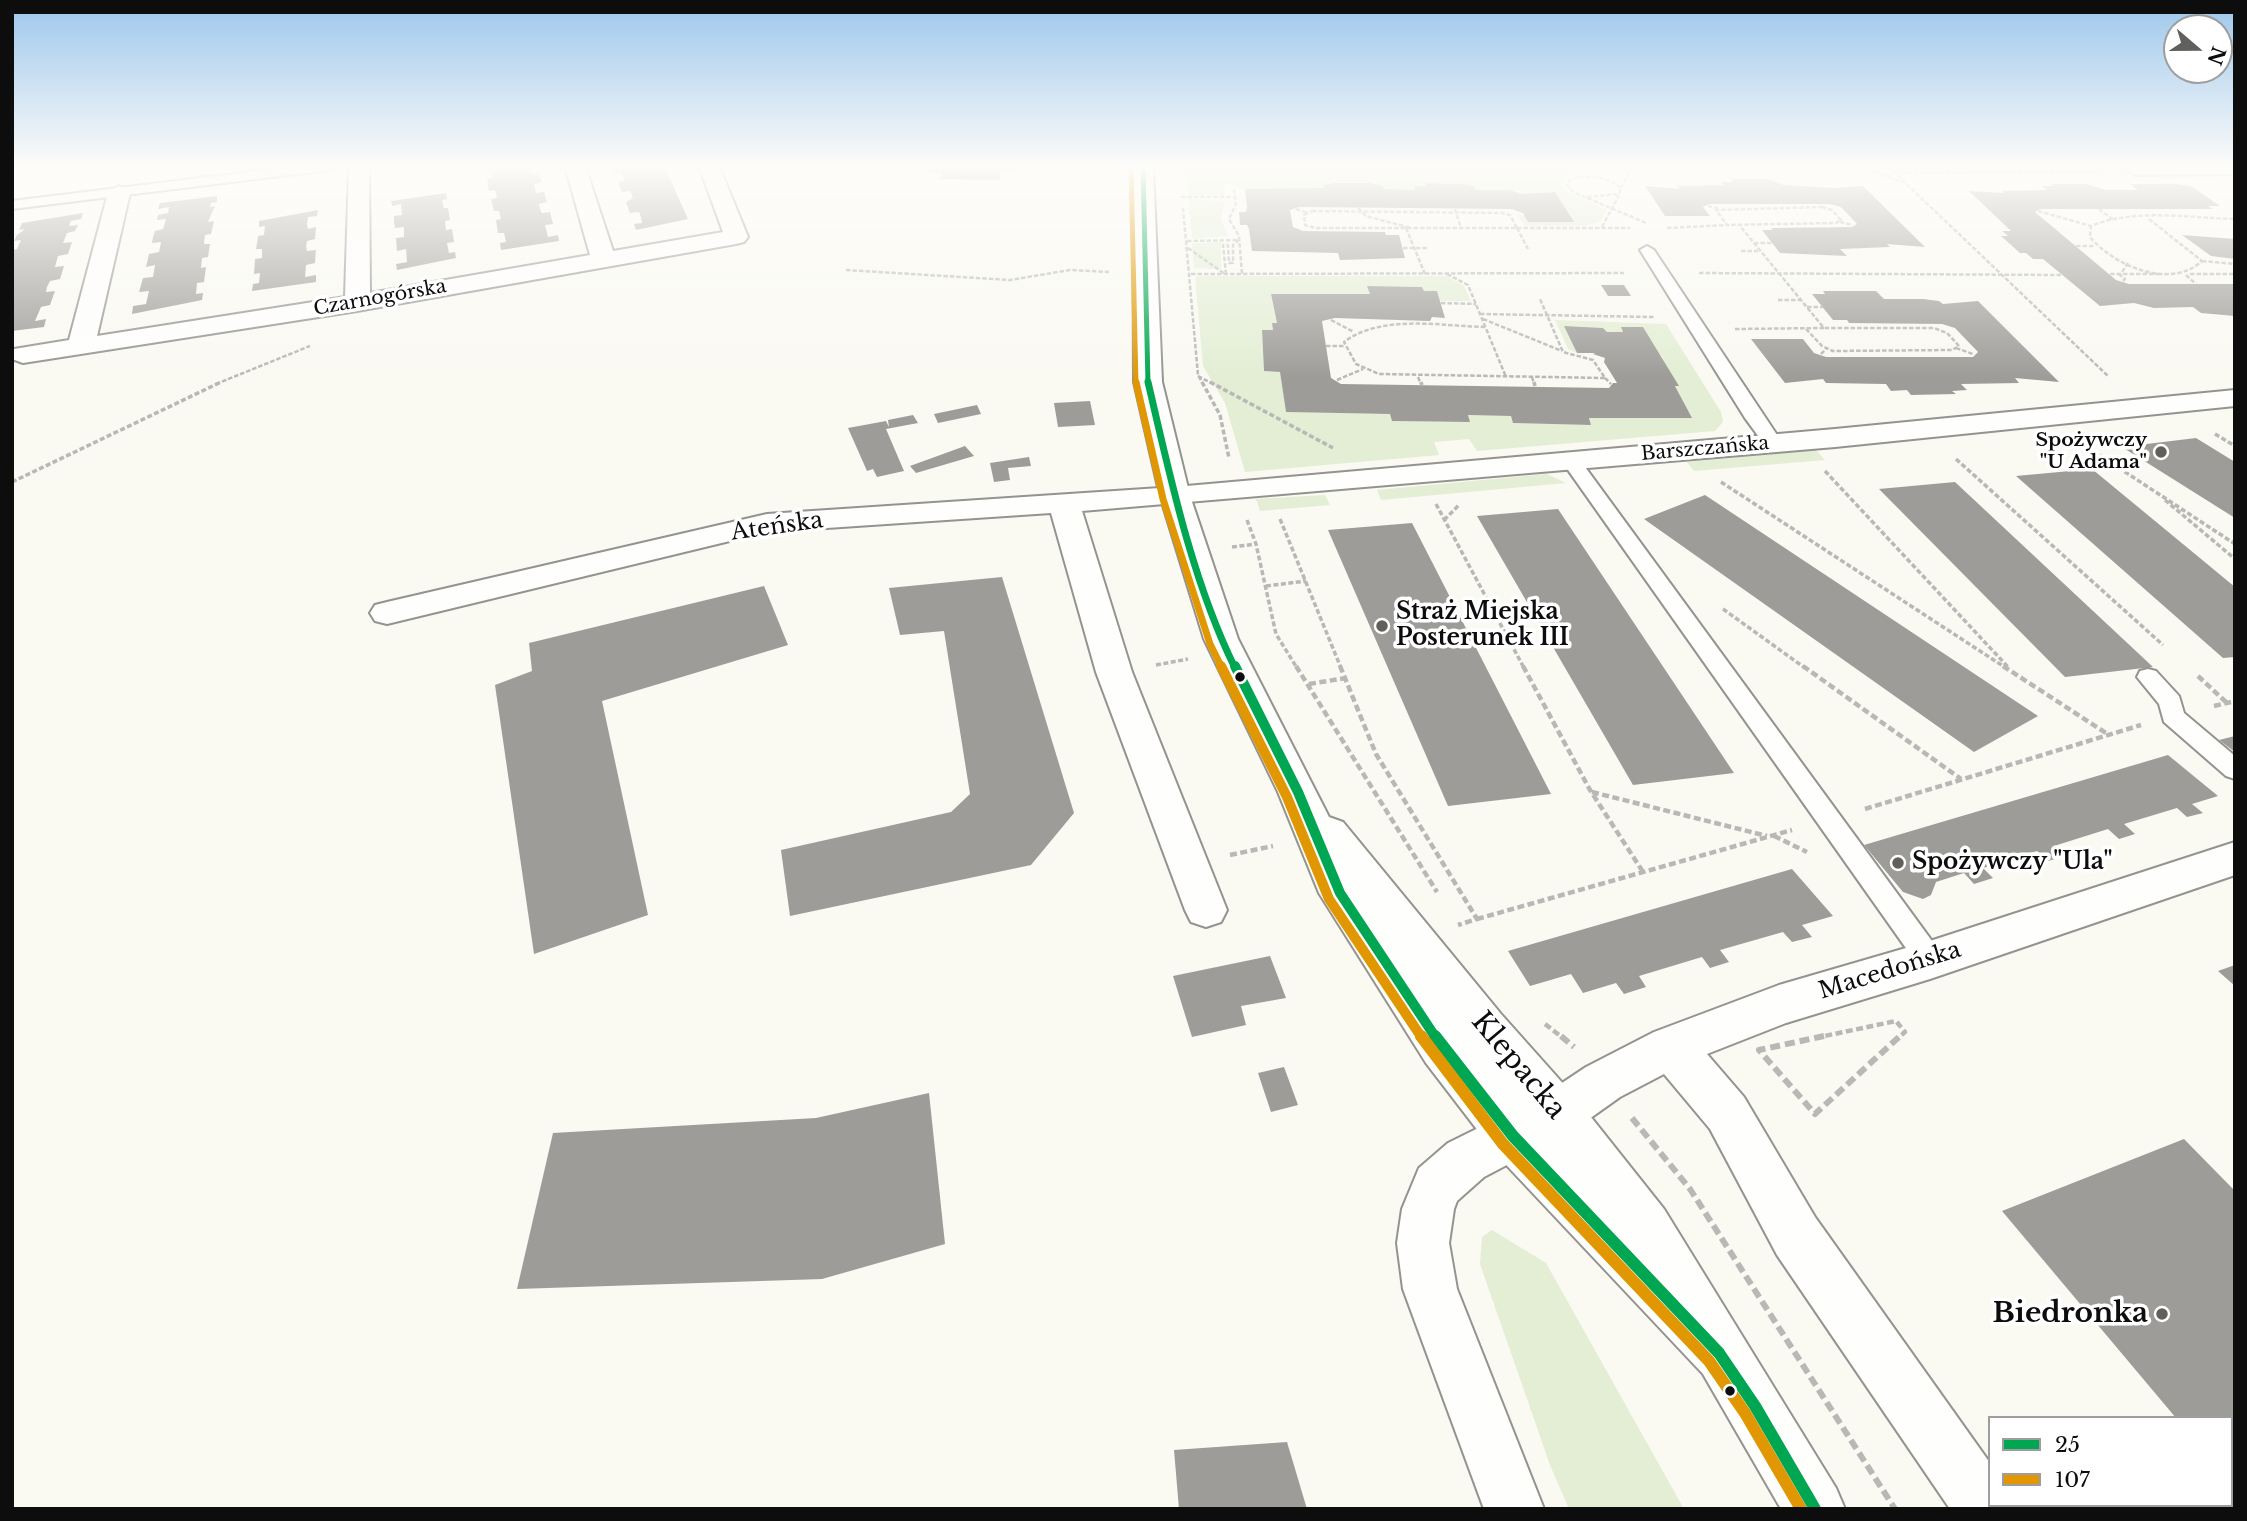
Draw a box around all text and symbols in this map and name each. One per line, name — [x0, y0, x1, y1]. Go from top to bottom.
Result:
north arrow — [2163, 14, 2233, 84]
text: N — [2202, 43, 2230, 68]
street label: Czarnogórska — [312, 275, 448, 321]
place label: Spożywczy "U Adama" — [2035, 430, 2147, 474]
street label: Barszczańska — [1640, 432, 1770, 466]
marker: Spożywczy "U Adama" — [2153, 444, 2169, 460]
street label: Ateńska — [729, 507, 825, 547]
place label: Straż Miejska Posterunek III — [1396, 599, 1569, 653]
marker: Straż Miejska Posterunek III — [1374, 618, 1390, 634]
unlabelled marker — [1233, 670, 1247, 684]
place label: Spożywczy "Ula" — [1912, 849, 2113, 877]
marker: Spożywczy "Ula" — [1890, 855, 1906, 871]
street label: Macedońska — [1816, 936, 1964, 1006]
street label: Klepacka — [1464, 1006, 1572, 1126]
place label: Biedronka — [1992, 1297, 2148, 1331]
marker: Biedronka — [2154, 1306, 2170, 1322]
unlabelled marker — [1723, 1384, 1737, 1398]
legend — [1988, 1416, 2233, 1507]
text: 25 — [2055, 1432, 2080, 1458]
text: 107 — [2055, 1467, 2090, 1493]

